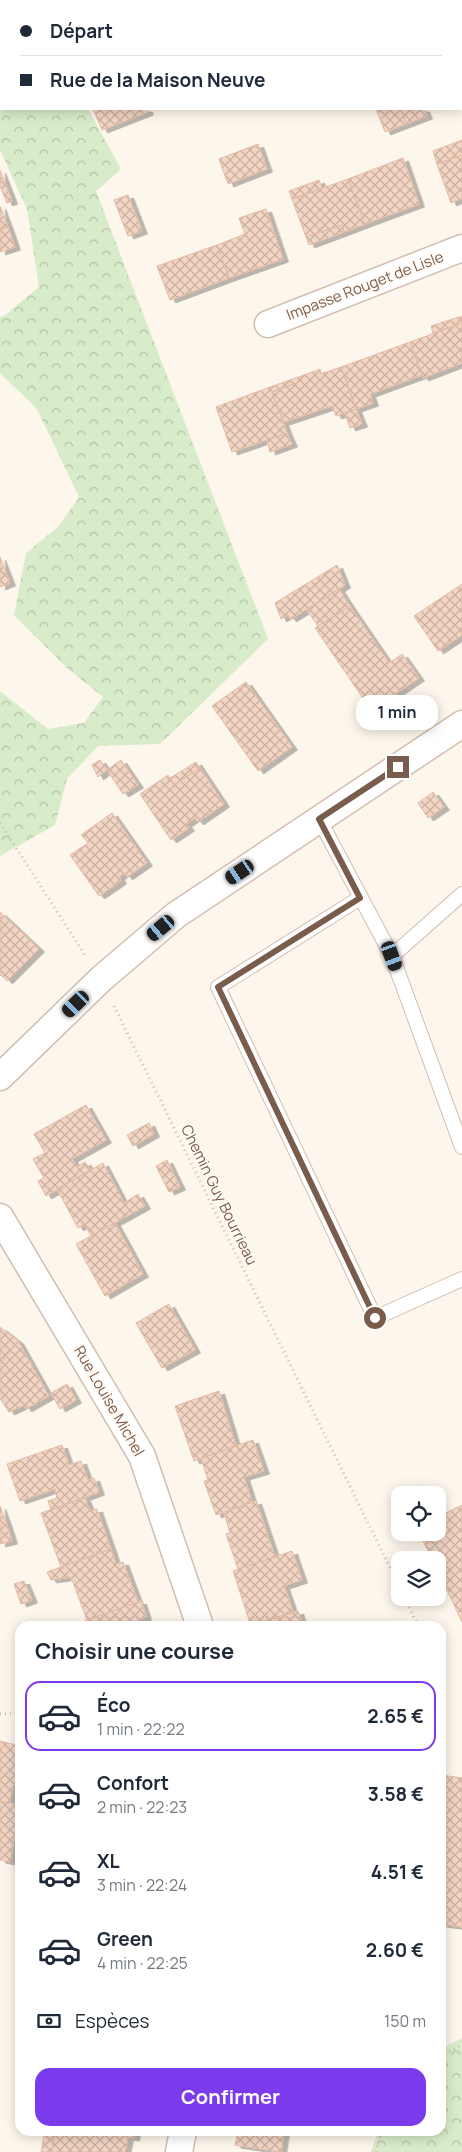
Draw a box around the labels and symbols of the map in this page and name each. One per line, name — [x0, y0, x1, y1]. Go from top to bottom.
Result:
street label: Impasse Rouget de Lisle — [283, 246, 447, 325]
callout: 1 min — [357, 694, 439, 730]
route end — [387, 756, 409, 778]
car — [223, 857, 256, 887]
car — [144, 913, 177, 943]
car — [379, 939, 404, 973]
car — [59, 988, 92, 1020]
street label: Chemin Guy Bourrieau — [176, 1121, 263, 1269]
route start — [364, 1307, 386, 1329]
street label: Rue Louise Michel — [69, 1342, 150, 1460]

